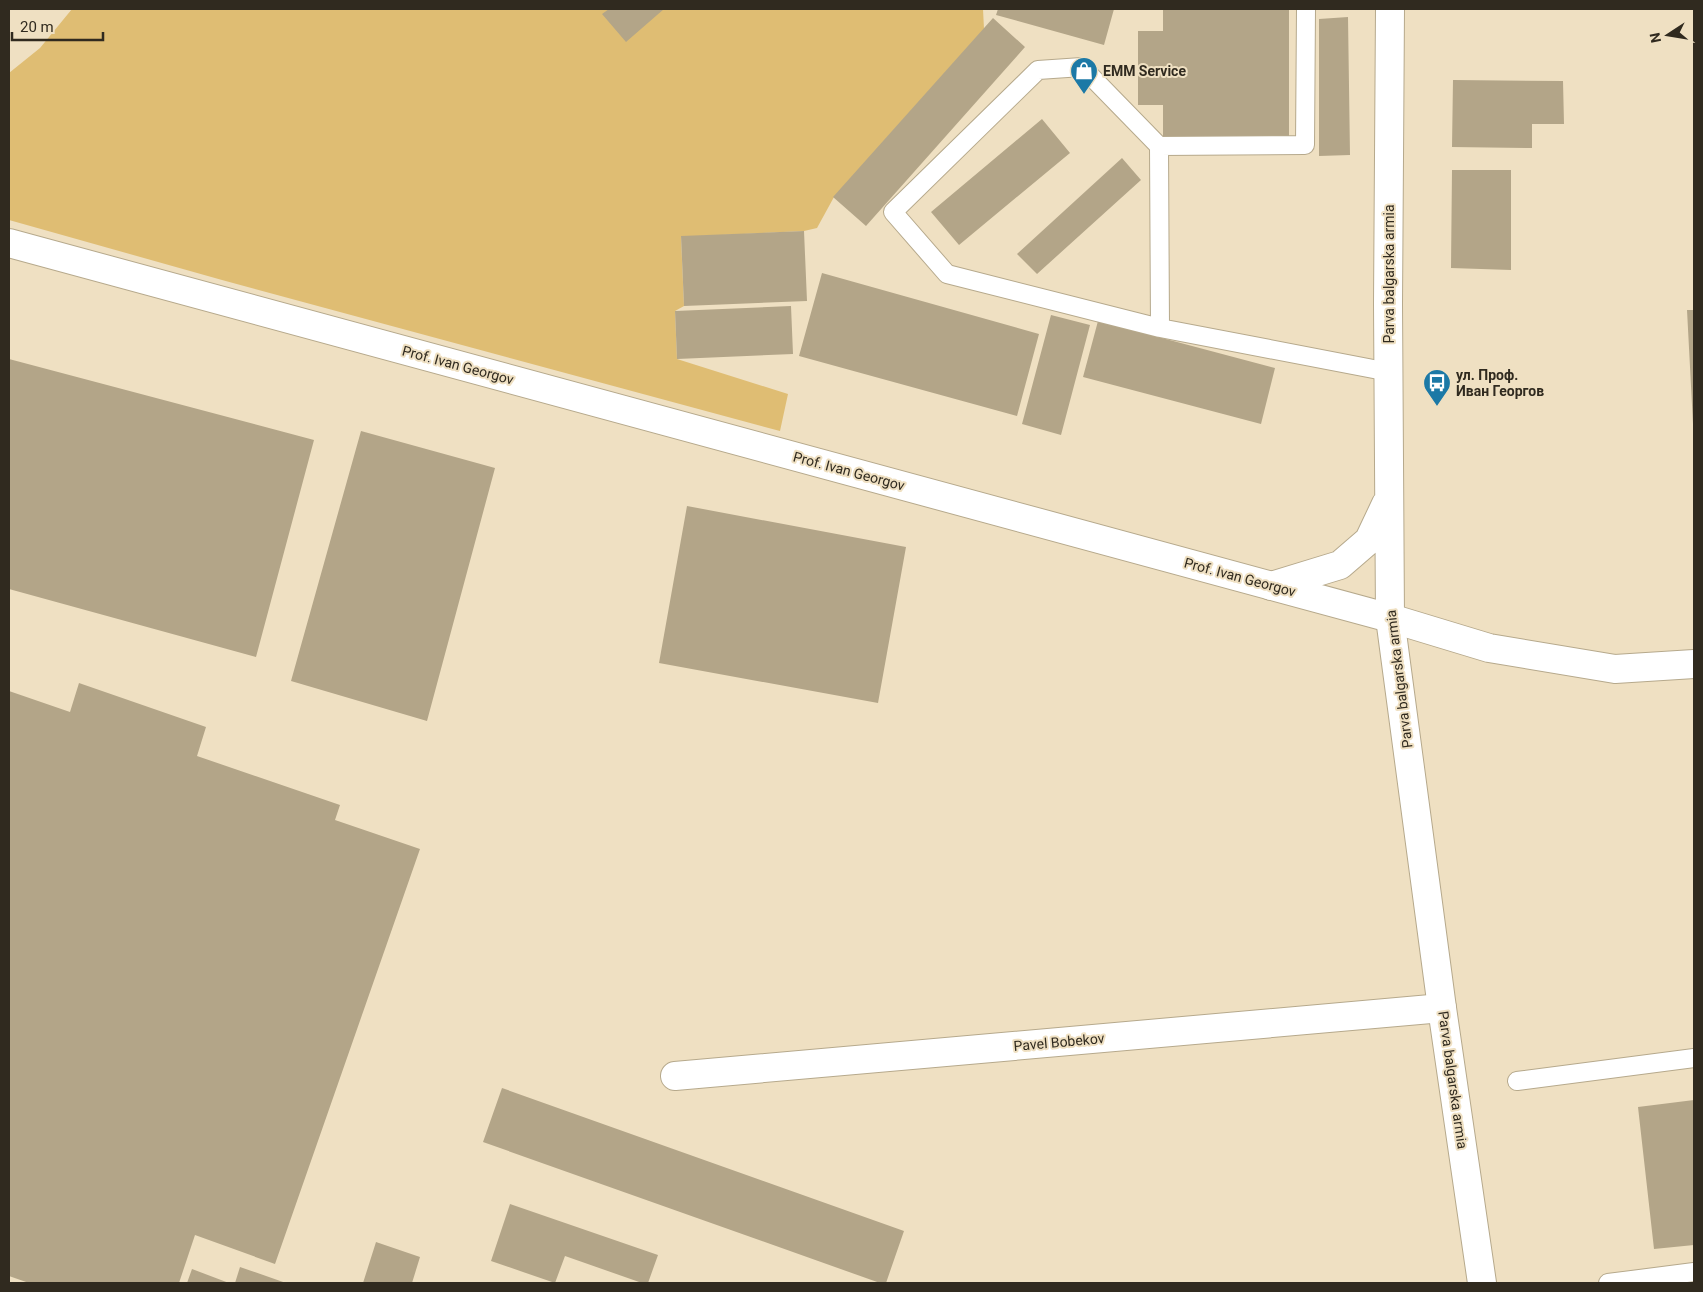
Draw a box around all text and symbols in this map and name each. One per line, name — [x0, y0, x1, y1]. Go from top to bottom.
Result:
scale bar — [12, 10, 104, 42]
north arrow — [1643, 10, 1693, 60]
text: 20 m — [20, 18, 54, 36]
text: N — [1646, 31, 1664, 44]
shop icon: EMM Service — [1069, 56, 1099, 95]
place label: EMM Service — [1103, 63, 1186, 79]
street label: Parva balgarska armia — [1381, 204, 1397, 344]
street label: Prof. Ivan Georgov — [400, 342, 516, 388]
place label: ул. Проф. Иван Георгов — [1456, 367, 1544, 399]
bus stop icon: ул. Проф. Иван Георгов — [1422, 368, 1452, 407]
street label: Prof. Ivan Georgov — [791, 448, 907, 494]
street label: Prof. Ivan Georgov — [1182, 554, 1298, 600]
street label: Parva balgarska armia — [1383, 609, 1415, 749]
street label: Parva balgarska armia — [1435, 1010, 1471, 1150]
street label: Pavel Bobekov — [1013, 1030, 1105, 1054]

